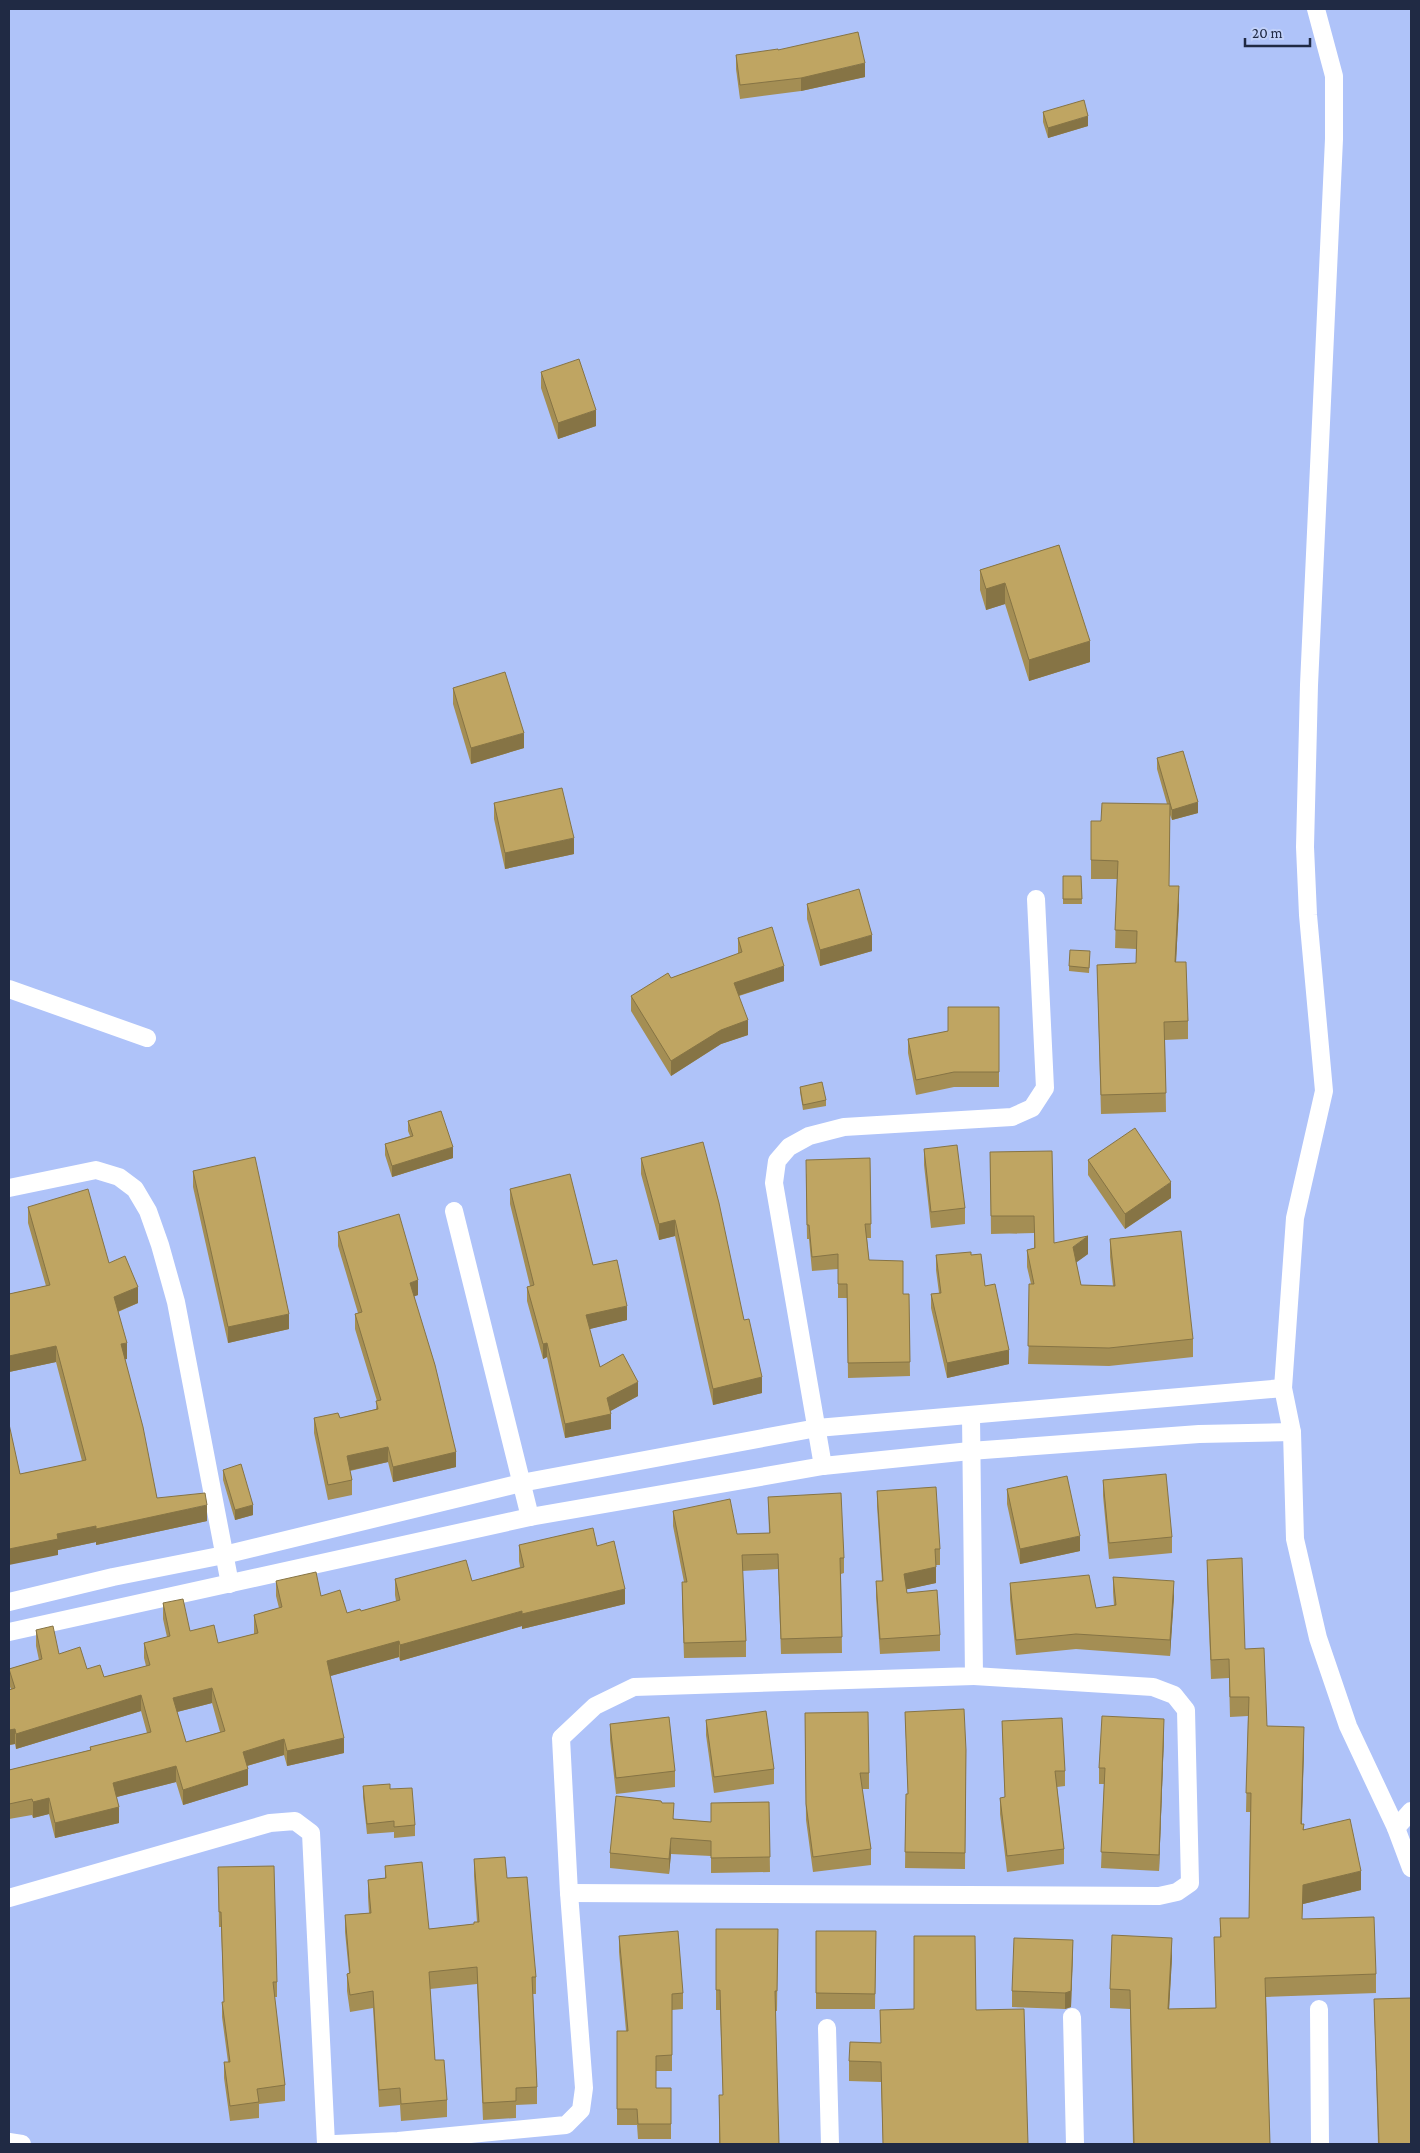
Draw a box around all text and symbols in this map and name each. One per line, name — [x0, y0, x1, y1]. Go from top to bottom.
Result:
scale bar — [1245, 15, 1310, 47]
text: 20 m — [1252, 25, 1283, 41]

